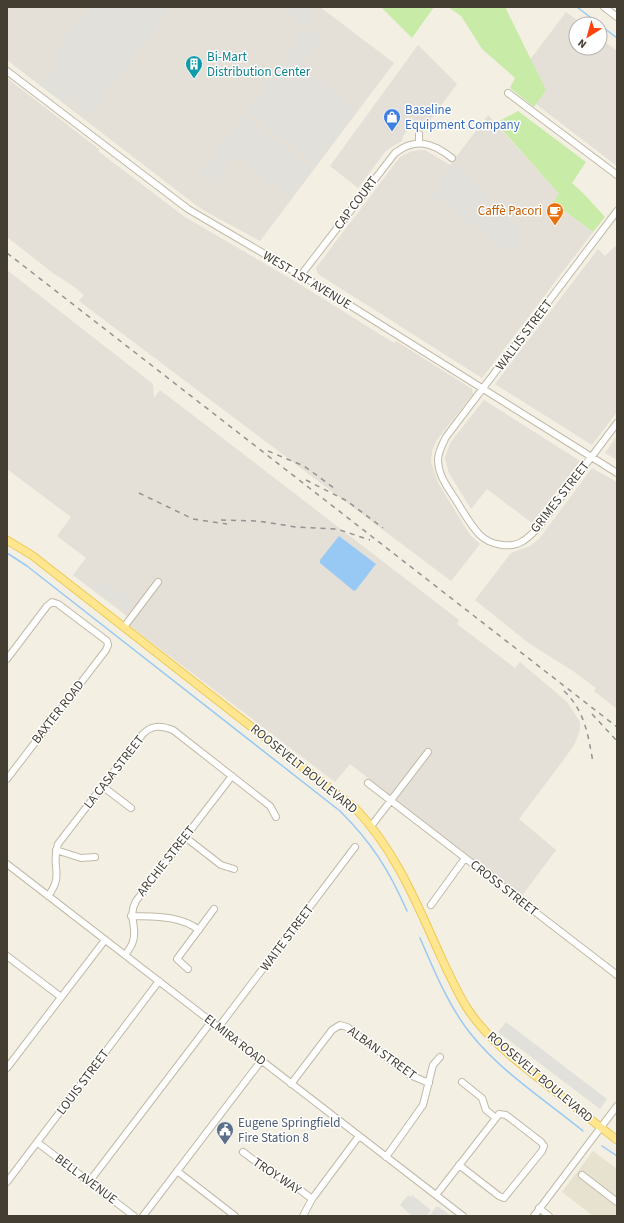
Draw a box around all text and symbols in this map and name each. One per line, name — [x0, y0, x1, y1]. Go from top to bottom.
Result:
north arrow — [568, 16, 608, 56]
text: N — [575, 35, 590, 52]
place label: Bi-Mart Distribution Center — [207, 48, 311, 81]
building icon: Bi-Mart Distribution Center — [184, 54, 204, 79]
place label: Baseline Equipment Company — [405, 101, 520, 134]
shop icon: Baseline Equipment Company — [382, 107, 402, 132]
street label: CAP COURT — [330, 173, 382, 233]
cafe icon: Caffè Pacori — [545, 201, 565, 226]
place label: Caffè Pacori — [478, 202, 542, 220]
street label: WEST 1ST AVENUE — [259, 247, 355, 314]
street label: WALLIS STREET — [491, 296, 557, 374]
street label: GRIMES STREET — [526, 457, 594, 537]
street label: BAXTER ROAD — [28, 677, 88, 747]
street label: ROOSEVELT BOULEVARD — [247, 720, 361, 818]
street label: LA CASA STREET — [80, 731, 148, 813]
street label: ARCHIE STREET — [133, 822, 199, 900]
street label: CROSS STREET — [466, 856, 542, 920]
street label: WAITE STREET — [256, 901, 318, 975]
street label: ELMIRA ROAD — [200, 1010, 270, 1070]
street label: ALBAN STREET — [344, 1022, 420, 1084]
street label: ROOSEVELT BOULEVARD — [483, 1027, 597, 1127]
street label: LOUIS STREET — [52, 1046, 114, 1118]
place label: Eugene Springfield Fire Station 8 — [238, 1114, 340, 1147]
public building icon: Eugene Springfield Fire Station 8 — [215, 1120, 235, 1145]
street label: BELL AVENUE — [51, 1150, 121, 1208]
street label: TROY WAY — [249, 1153, 305, 1199]

